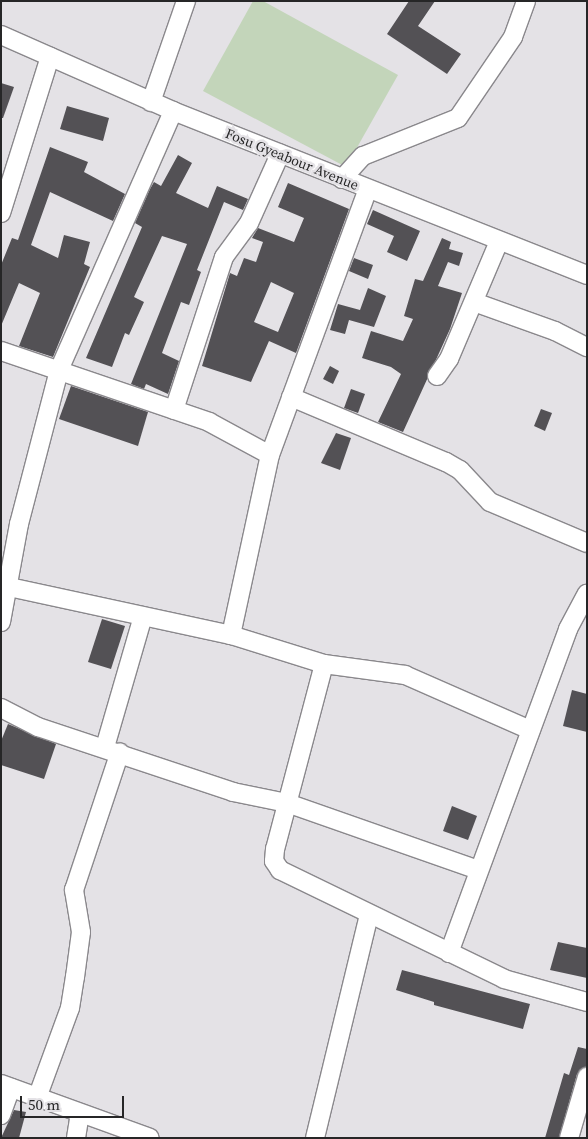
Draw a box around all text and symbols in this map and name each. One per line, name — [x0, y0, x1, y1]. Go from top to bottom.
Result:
street label: Fosu Gyeabour Avenue — [223, 125, 361, 193]
scale bar — [22, 1086, 126, 1118]
text: 50 m — [28, 1094, 60, 1115]

